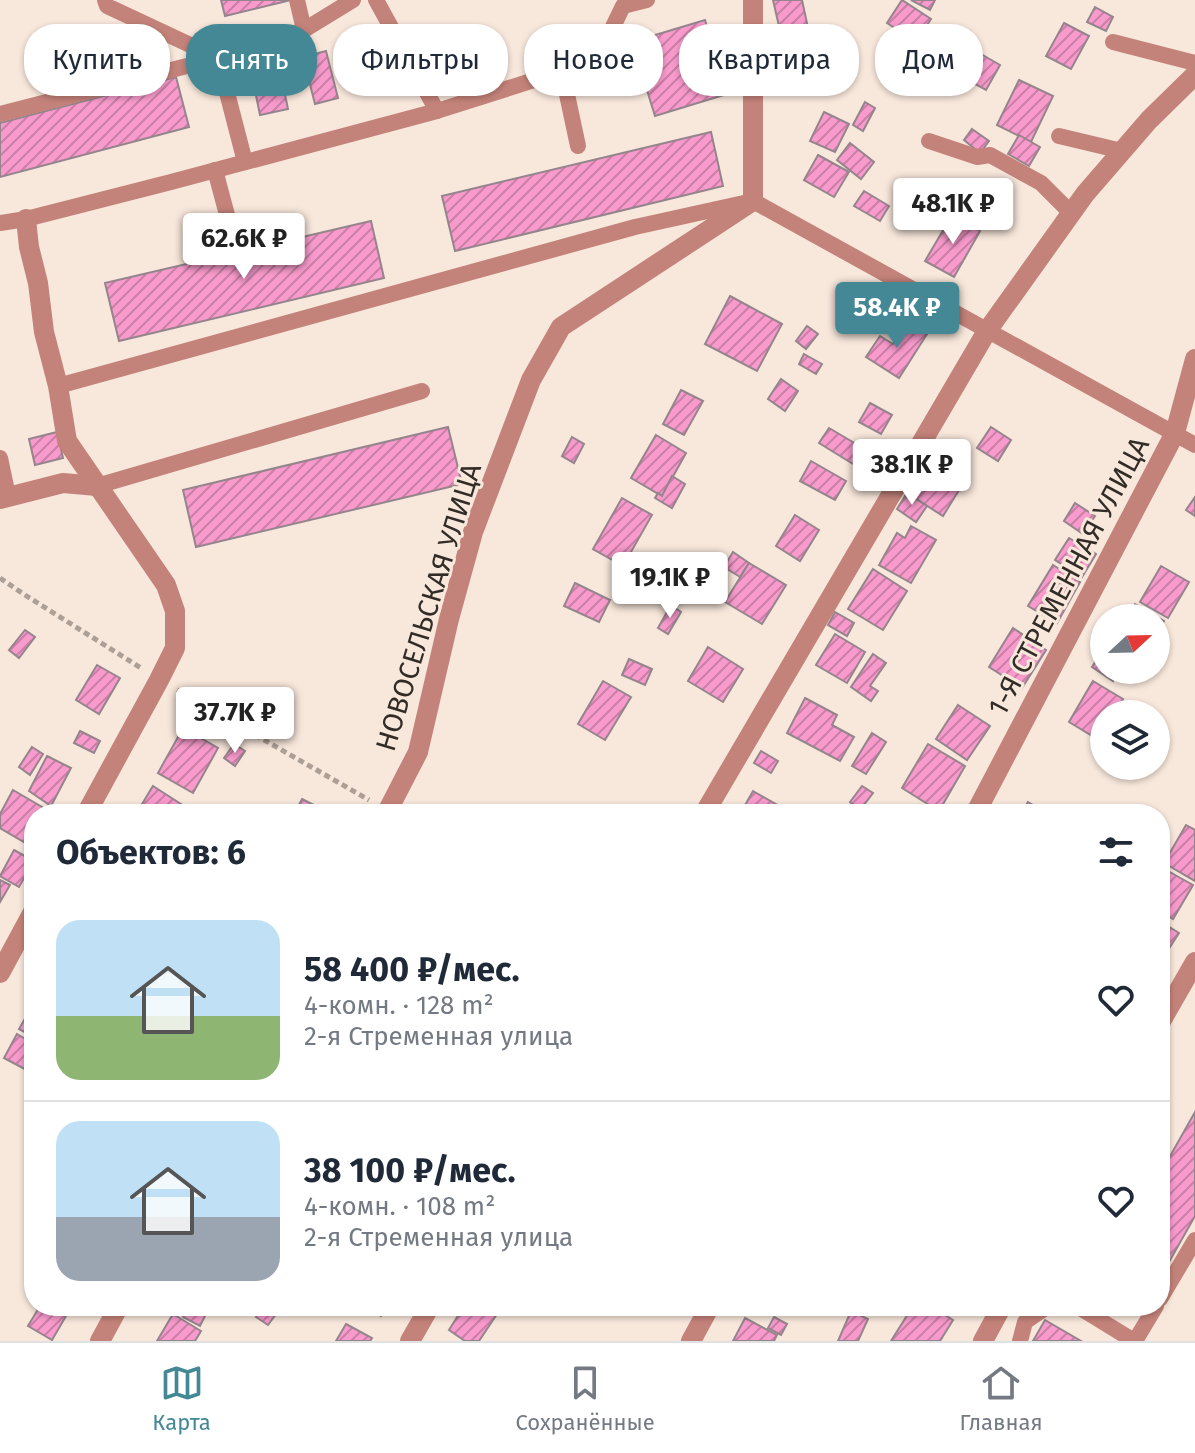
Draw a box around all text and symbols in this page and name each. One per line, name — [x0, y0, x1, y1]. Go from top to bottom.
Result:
chip: Купить — [24, 24, 170, 96]
chip: Снять — [186, 24, 317, 96]
chip: Фильтры — [333, 24, 508, 96]
chip: Новое — [524, 24, 663, 96]
chip: Квартира — [679, 24, 859, 96]
chip: Дом — [875, 24, 983, 96]
pin: 48.1K ₽ — [879, 178, 1027, 246]
text: 48.1K ₽ — [911, 188, 995, 219]
pin: 62.6K ₽ — [170, 213, 318, 281]
text: 62.6K ₽ — [201, 223, 287, 254]
pin: 58.4K ₽ — [823, 282, 971, 350]
text: 58.4K ₽ — [853, 292, 941, 323]
street label: 1-Я СТРЕМЕННАЯ УЛИЦА — [981, 431, 1156, 721]
pin: 38.1K ₽ — [838, 439, 986, 507]
text: 38.1K ₽ — [871, 449, 953, 480]
street label: НОВОСЕЛЬСКАЯ УЛИЦА — [369, 459, 488, 755]
pin: 19.1K ₽ — [596, 552, 744, 620]
text: 19.1K ₽ — [630, 562, 710, 593]
north arrow — [1090, 604, 1170, 684]
map controls — [1090, 604, 1170, 780]
pin: 37.7K ₽ — [161, 687, 309, 755]
text: 37.7K ₽ — [194, 697, 276, 728]
button: layers — [1090, 700, 1170, 780]
icon: filters — [1094, 830, 1138, 874]
text: Объектов: 6 — [56, 832, 246, 873]
text: 58 400 ₽/мес. — [304, 949, 520, 990]
icon: home — [120, 952, 216, 1048]
icon: heart — [1094, 978, 1138, 1022]
text: 4-комн. · 128 m² — [304, 990, 494, 1021]
text: 2-я Стременная улица — [304, 1021, 573, 1052]
text: 38 100 ₽/мес. — [304, 1150, 516, 1191]
icon: home — [120, 1153, 216, 1249]
icon: heart — [1094, 1179, 1138, 1223]
text: 4-комн. · 108 m² — [304, 1191, 495, 1222]
text: 2-я Стременная улица — [304, 1222, 573, 1253]
tab: Карта — [152, 1361, 211, 1436]
tab: Сохранённые — [515, 1361, 655, 1436]
tab: Главная — [959, 1361, 1043, 1436]

